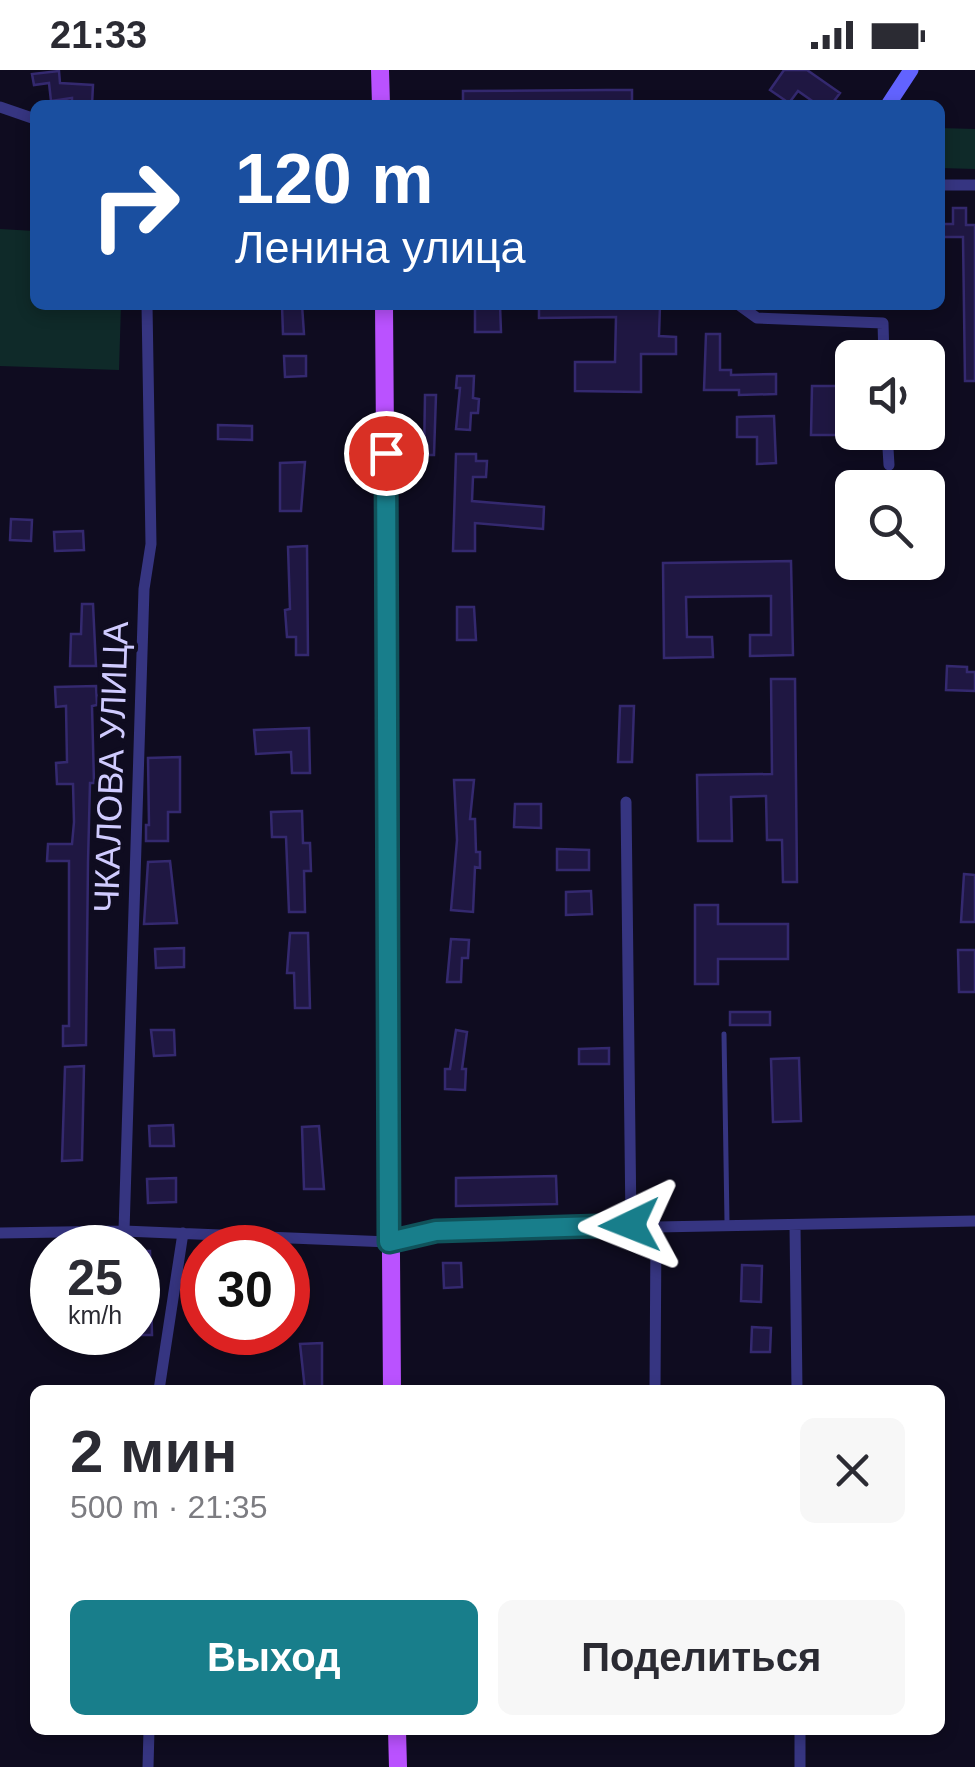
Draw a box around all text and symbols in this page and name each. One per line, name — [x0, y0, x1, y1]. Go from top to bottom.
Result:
text: 21:33 — [50, 14, 147, 56]
icon: right — [70, 140, 200, 270]
text: 120 m — [235, 140, 433, 218]
text: Ленина улица — [235, 222, 526, 273]
map controls — [835, 340, 945, 580]
button: sound — [835, 340, 945, 450]
pin — [344, 411, 429, 496]
icon: arrive — [359, 426, 414, 481]
button: search — [835, 470, 945, 580]
street label: ЧКАЛОВА УЛИЦА — [86, 620, 135, 913]
position arrow — [578, 1173, 682, 1277]
speed limit sign: 30 — [180, 1225, 310, 1355]
text: 25 — [67, 1250, 123, 1306]
text: km/h — [68, 1301, 122, 1329]
text: 2 мин — [70, 1418, 238, 1485]
button: close — [800, 1418, 905, 1523]
text: 500 m · 21:35 — [70, 1489, 267, 1525]
button: Выход — [70, 1600, 478, 1715]
button: Поделиться — [498, 1600, 905, 1715]

